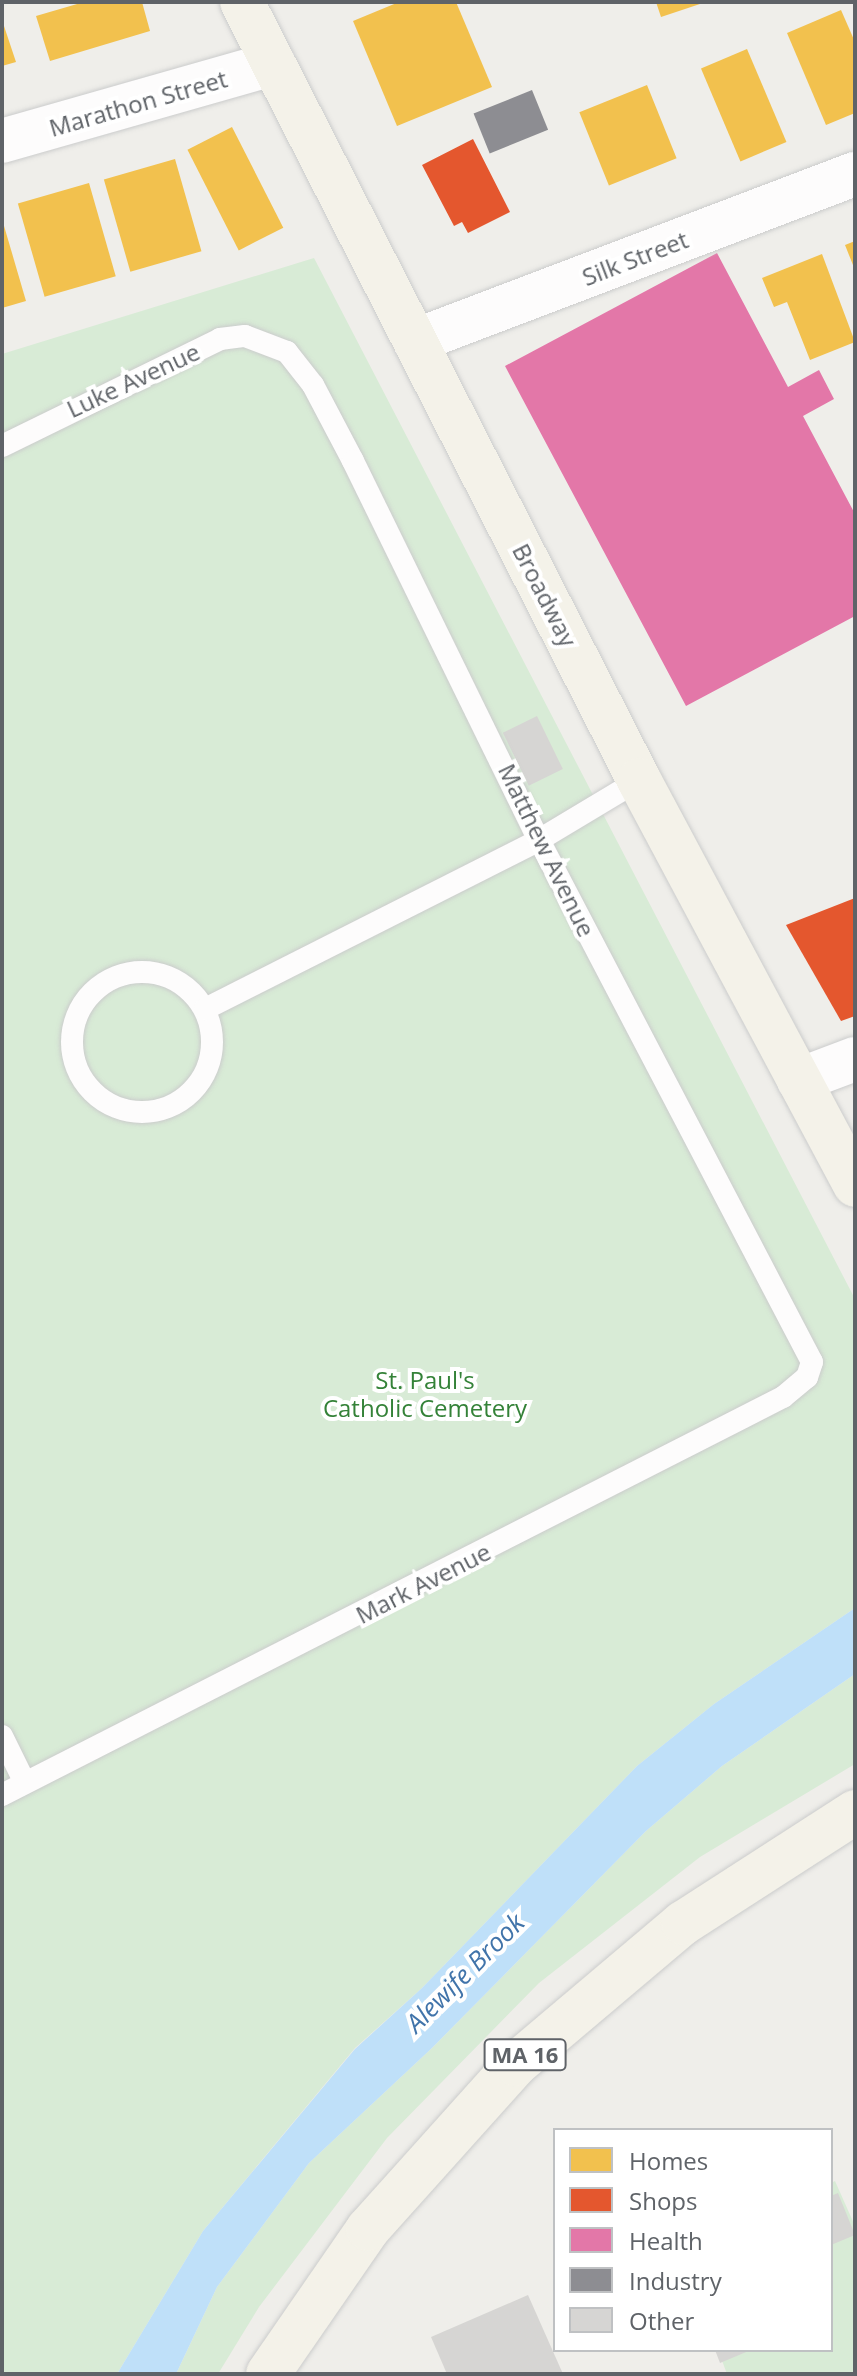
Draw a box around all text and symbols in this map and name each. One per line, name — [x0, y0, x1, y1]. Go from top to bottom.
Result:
street label: Marathon Street — [46, 64, 230, 142]
street label: Silk Street — [578, 225, 692, 291]
street label: Luke Avenue — [62, 337, 204, 423]
street label: Broadway — [507, 539, 583, 651]
street label: Matthew Avenue — [493, 759, 601, 941]
park label: St. Paul's Catholic Cemetery — [323, 1366, 527, 1422]
street label: Mark Avenue — [351, 1537, 495, 1629]
water label: Alewife Brook — [399, 1907, 531, 2039]
road number: MA 16 — [483, 2037, 567, 2073]
legend — [553, 2128, 833, 2352]
text: Homes — [629, 2144, 708, 2177]
text: Shops — [629, 2184, 697, 2217]
text: Health — [629, 2224, 703, 2257]
text: Industry — [629, 2264, 722, 2297]
text: Other — [629, 2304, 694, 2337]

